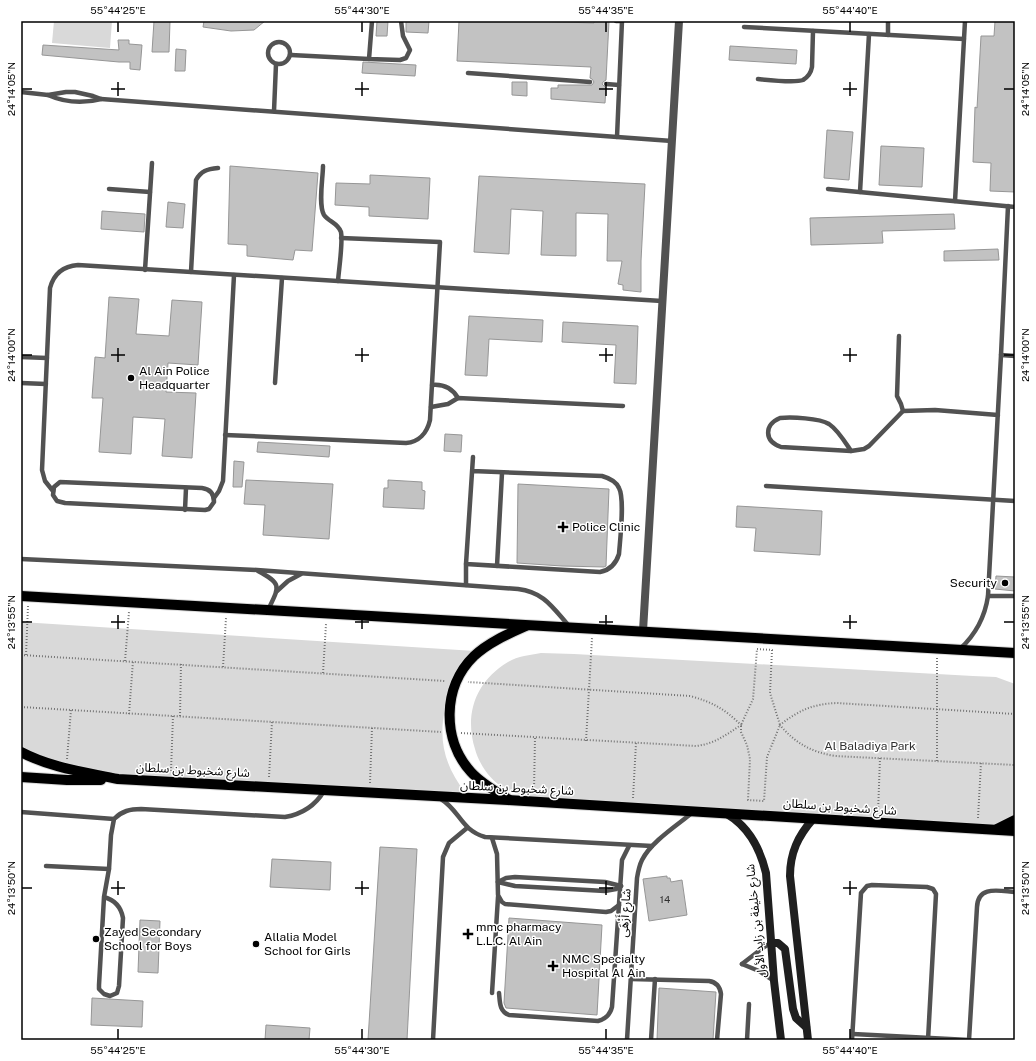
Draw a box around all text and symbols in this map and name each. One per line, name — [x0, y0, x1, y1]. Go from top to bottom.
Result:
text: 55°44'25"E — [90, 4, 146, 16]
text: 55°44'30"E — [334, 4, 390, 16]
text: 55°44'35"E — [578, 4, 634, 16]
text: 55°44'40"E — [822, 4, 878, 16]
text: 24°14'05"N — [5, 62, 17, 116]
text: 24°14'05"N — [1019, 62, 1031, 116]
text: 24°14'00"N — [5, 328, 17, 382]
text: 24°14'00"N — [1019, 328, 1031, 382]
place label: Al Ain Police Headquarter — [139, 364, 210, 392]
marker: Al Ain Police Headquarter — [126, 373, 136, 383]
place label: Police Clinic — [572, 520, 640, 534]
marker: Police Clinic — [557, 521, 569, 533]
place label: Security — [950, 576, 998, 590]
marker: Security — [1000, 578, 1010, 588]
text: 24°13'55"N — [5, 595, 17, 649]
text: 24°13'55"N — [1019, 595, 1031, 649]
park label: Al Baladiya Park — [824, 739, 916, 753]
street label: شارع شخبوط بن سلطان — [136, 760, 250, 782]
street label: شارع شخبوط بن سلطان — [460, 778, 574, 800]
street label: شارع شخبوط بن سلطان — [783, 796, 897, 820]
text: 24°13'50"N — [5, 861, 17, 915]
text: 24°13'50"N — [1019, 861, 1031, 915]
street label: شارع خليفة بن زايد الأول — [743, 863, 771, 979]
street label: شارع أَزْهَى — [613, 888, 636, 938]
house number: 14 — [660, 893, 670, 905]
place label: mmc pharmacy L.L.C. Al Ain — [476, 920, 562, 948]
place label: Zayed Secondary School for Boys — [104, 925, 202, 953]
marker: mmc pharmacy L.L.C. Al Ain — [463, 929, 473, 939]
place label: Allalia Model School for Girls — [264, 930, 351, 958]
marker: Zayed Secondary School for Boys — [91, 934, 101, 944]
marker: Allalia Model School for Girls — [251, 939, 261, 949]
place label: NMC Specialty Hospital Al Ain — [562, 952, 646, 980]
marker: NMC Specialty Hospital Al Ain — [547, 960, 559, 972]
text: 55°44'25"E — [90, 1044, 146, 1056]
text: 55°44'30"E — [334, 1044, 390, 1056]
text: 55°44'35"E — [578, 1044, 634, 1056]
text: 55°44'40"E — [822, 1044, 878, 1056]

